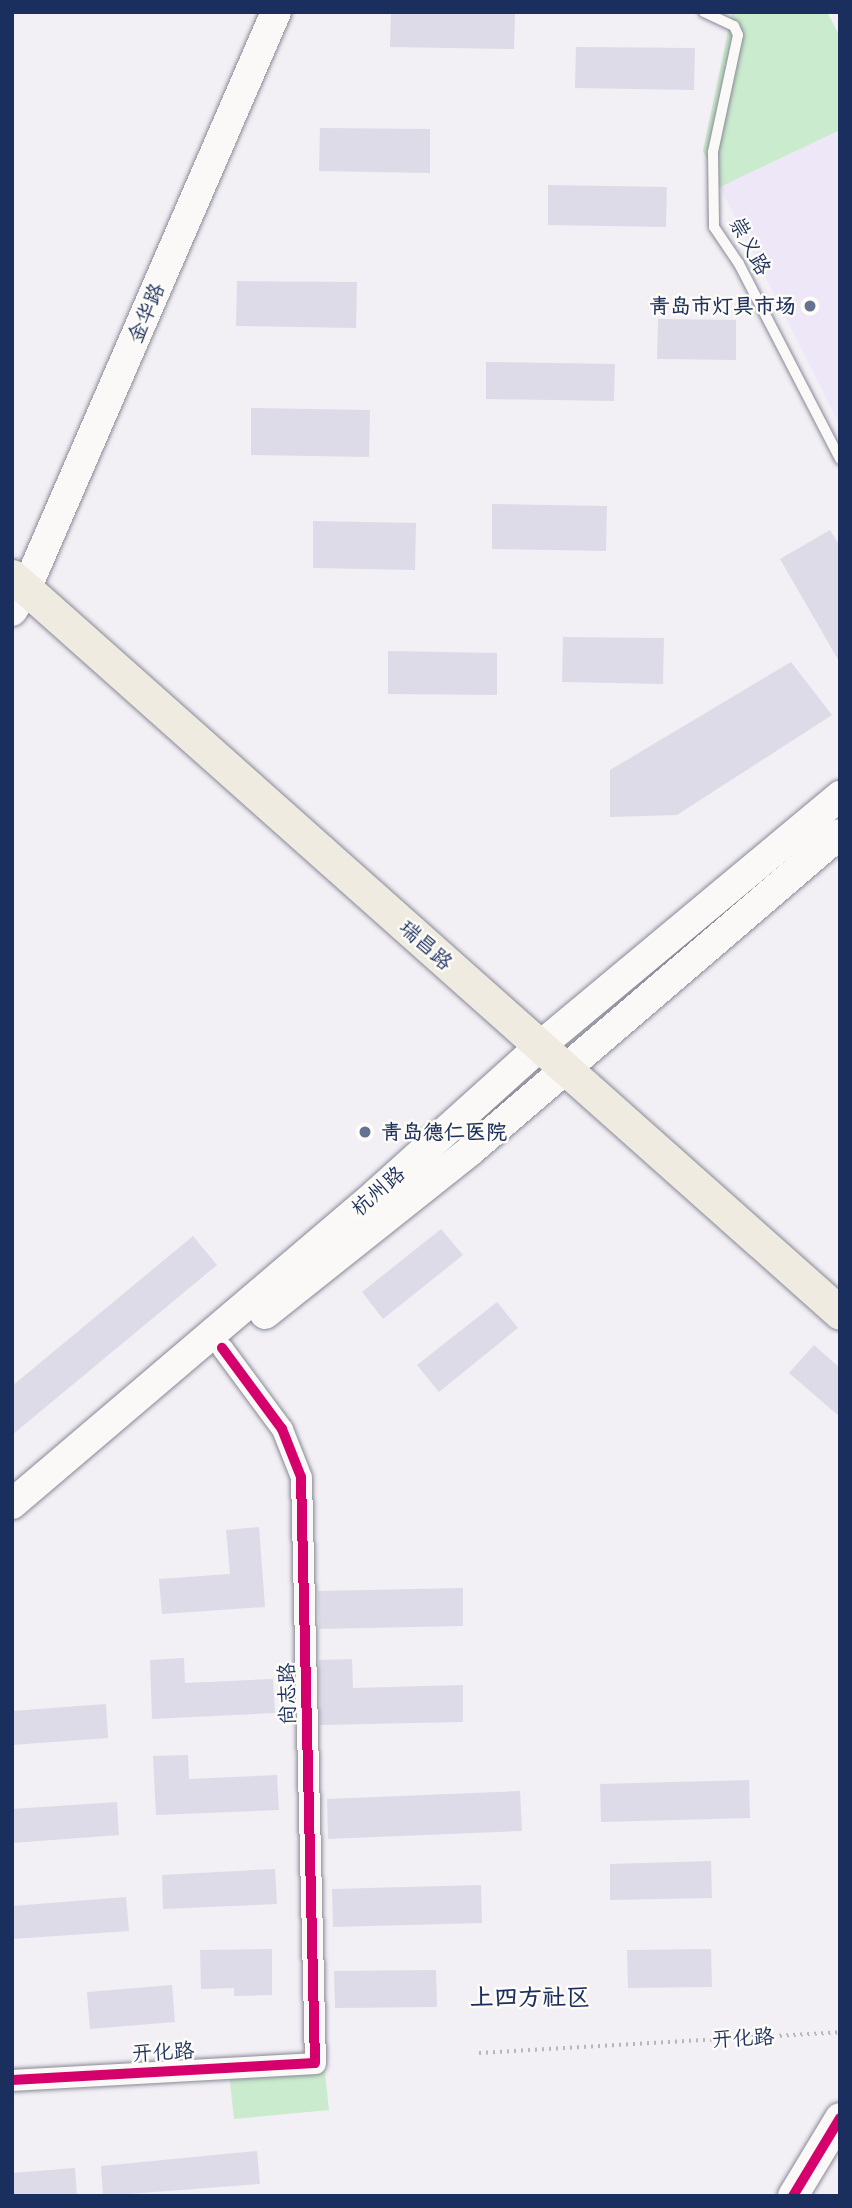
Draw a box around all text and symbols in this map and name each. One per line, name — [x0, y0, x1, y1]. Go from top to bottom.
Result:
street label: 崇义路 — [724, 212, 776, 280]
street label: 金华路 — [122, 279, 170, 347]
place label: 青岛市灯具市场 — [649, 293, 796, 319]
marker: 青岛市灯具市场 — [802, 298, 818, 314]
street label: 瑞昌路 — [394, 915, 458, 975]
place label: 青岛德仁医院 — [381, 1119, 507, 1145]
marker: 青岛德仁医院 — [355, 1122, 375, 1142]
street label: 杭州路 — [346, 1161, 410, 1221]
street label: 尚志路 — [274, 1662, 300, 1726]
district label: 上四方社区 — [470, 1984, 590, 2012]
street label: 开化路 — [711, 2024, 775, 2052]
street label: 开化路 — [131, 2038, 195, 2066]

